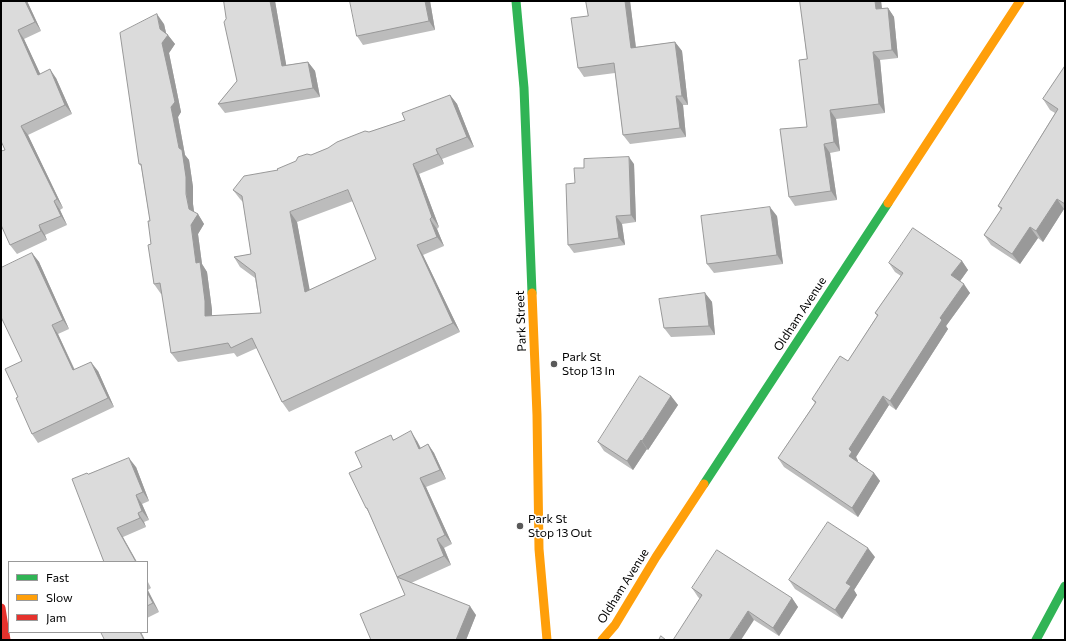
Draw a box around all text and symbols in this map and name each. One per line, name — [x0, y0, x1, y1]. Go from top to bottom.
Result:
street label: Oldham Avenue — [771, 274, 829, 354]
street label: Park Street — [513, 290, 529, 352]
place label: Park St Stop 13 In — [562, 350, 615, 378]
marker: Park St Stop 13 In — [549, 359, 559, 369]
place label: Park St Stop 13 Out — [528, 512, 592, 540]
marker: Park St Stop 13 Out — [515, 521, 525, 531]
street label: Oldham Avenue — [594, 546, 652, 626]
legend — [8, 561, 148, 633]
text: Fast — [46, 570, 69, 584]
text: Slow — [46, 590, 73, 604]
text: Jam — [46, 610, 66, 624]

